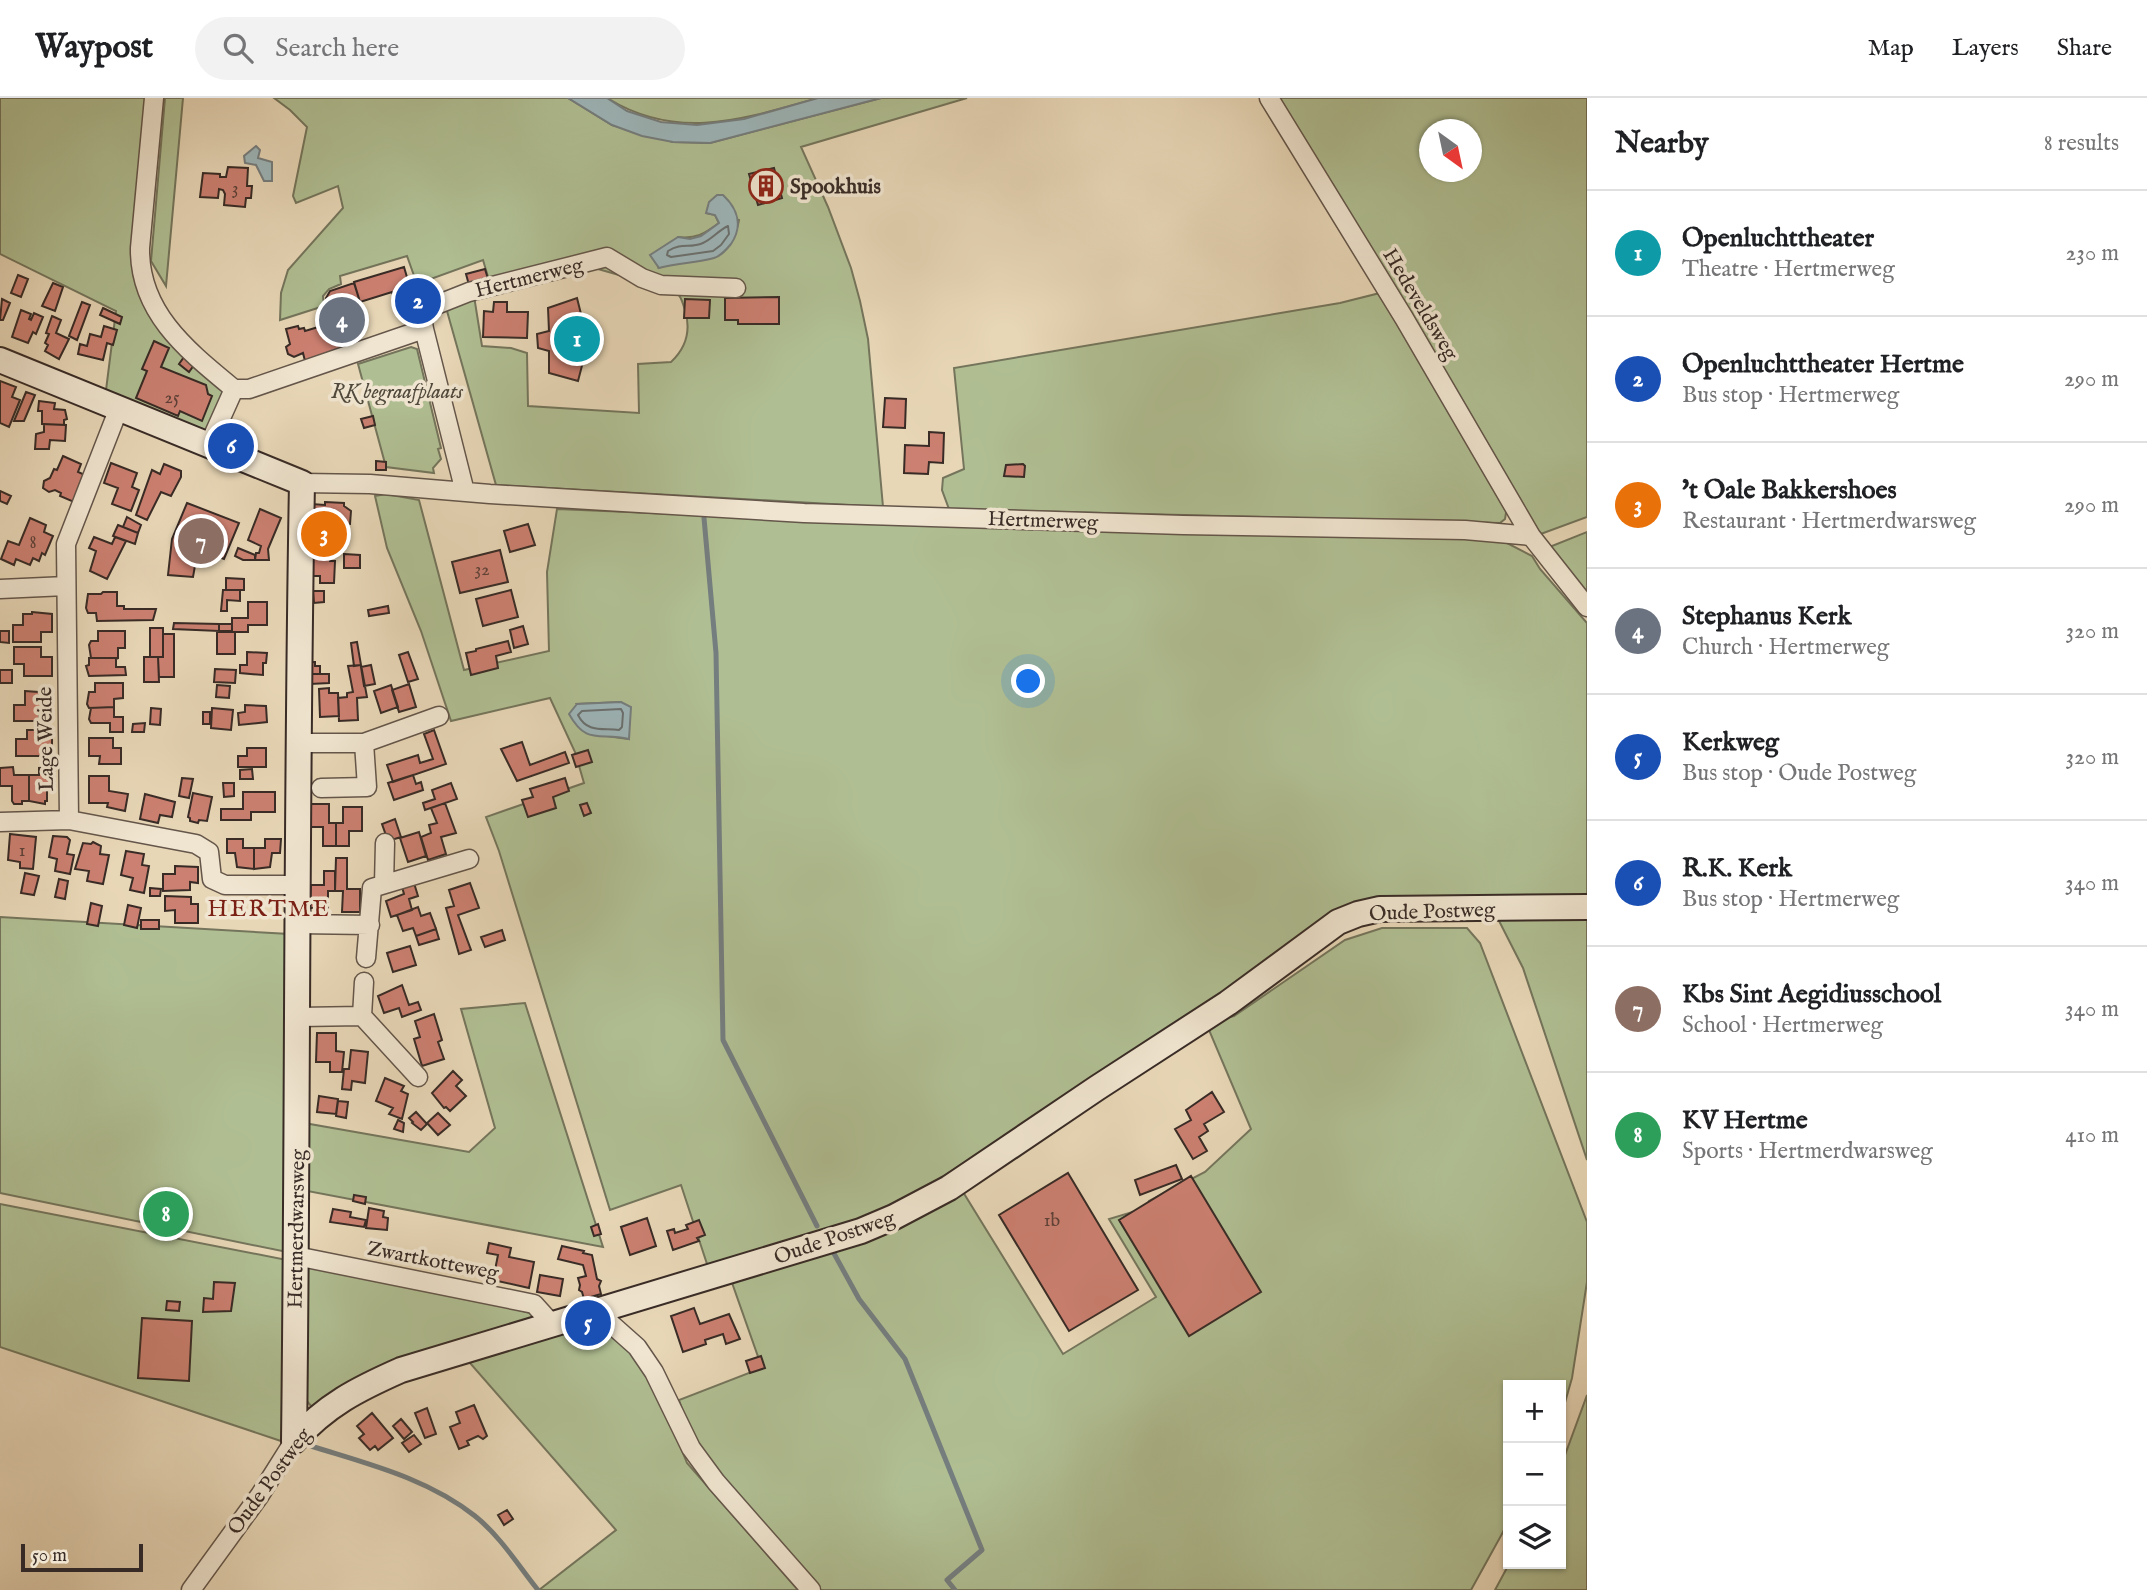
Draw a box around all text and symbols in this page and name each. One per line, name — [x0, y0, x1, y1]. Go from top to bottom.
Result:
search box — [195, 17, 685, 80]
text: Waypost — [35, 27, 153, 69]
icon: search — [219, 29, 257, 67]
text: Search here — [275, 32, 399, 65]
text: Map — [1868, 33, 1914, 64]
text: Layers — [1952, 33, 2019, 64]
text: Share — [2057, 33, 2112, 64]
north arrow — [1419, 119, 1482, 182]
text: Nearby — [1615, 125, 1708, 163]
text: 8 results — [2044, 129, 2119, 158]
building icon: Spookhuis — [747, 167, 785, 205]
place label: Spookhuis — [790, 174, 881, 201]
house number: 3 — [232, 178, 238, 201]
text: Openluchttheater — [1682, 222, 1874, 255]
text: 1 — [1634, 239, 1642, 268]
text: 230 m — [2066, 239, 2119, 268]
street label: Hedeveldsweg — [1376, 244, 1464, 366]
street label: Hertmerweg — [472, 252, 587, 305]
text: Theatre · Hertmerweg — [1682, 255, 1895, 284]
pin: 2 — [395, 275, 441, 327]
pin: 4 — [319, 294, 365, 346]
pin: 1 — [554, 313, 600, 365]
text: Openluchttheater Hertme — [1682, 348, 1964, 381]
text: 2 — [1633, 365, 1643, 394]
text: 290 m — [2064, 365, 2119, 394]
park label: RK begraafplaats — [331, 379, 464, 406]
text: Bus stop · Hertmerweg — [1682, 381, 1899, 410]
house number: 25 — [165, 387, 180, 410]
pin: 6 — [208, 420, 254, 472]
text: 't Oale Bakkershoes — [1682, 474, 1897, 507]
text: 3 — [1634, 491, 1642, 520]
text: 290 m — [2064, 491, 2119, 520]
street label: Hertmerweg — [987, 506, 1099, 537]
text: Restaurant · Hertmerdwarsweg — [1682, 507, 1976, 536]
pin: 3 — [301, 508, 347, 560]
pin: 7 — [178, 515, 224, 567]
house number: 8 — [29, 532, 37, 555]
house number: 32 — [474, 559, 490, 582]
text: Stephanus Kerk — [1682, 600, 1851, 633]
text: 4 — [1632, 617, 1644, 646]
text: 320 m — [2066, 617, 2119, 646]
text: Church · Hertmerweg — [1682, 633, 1889, 662]
your location — [1011, 664, 1045, 698]
street label: Lage Weide — [32, 686, 61, 791]
text: Kerkweg — [1682, 726, 1779, 759]
text: 5 — [1634, 743, 1642, 772]
text: 320 m — [2066, 743, 2119, 772]
text: Bus stop · Oude Postweg — [1682, 759, 1916, 788]
house number: 1 — [19, 840, 25, 863]
text: R.K. Kerk — [1682, 852, 1792, 885]
text: 6 — [1633, 869, 1643, 898]
text: 340 m — [2065, 869, 2119, 898]
text: Bus stop · Hertmerweg — [1682, 885, 1899, 914]
district label: HERTME — [207, 894, 331, 925]
street label: Oude Postweg — [1369, 897, 1496, 928]
text: Kbs Sint Aegidiusschool — [1682, 978, 1941, 1011]
text: 7 — [1633, 995, 1643, 1024]
text: 340 m — [2065, 995, 2119, 1024]
text: School · Hertmerweg — [1682, 1011, 1883, 1040]
text: KV Hertme — [1682, 1104, 1808, 1137]
text: 8 — [1633, 1121, 1643, 1150]
text: 410 m — [2065, 1121, 2119, 1150]
text: Sports · Hertmerdwarsweg — [1682, 1137, 1933, 1166]
street label: Hertmerdwarsweg — [283, 1148, 312, 1309]
pin: 8 — [143, 1188, 189, 1240]
street label: Oude Postweg — [770, 1205, 899, 1272]
house number: 1b — [1044, 1210, 1061, 1233]
street label: Zwartkotteweg — [365, 1236, 501, 1288]
pin: 5 — [565, 1297, 611, 1349]
map controls — [1503, 1380, 1566, 1569]
button: + — [1503, 1380, 1566, 1443]
street label: Oude Postweg — [222, 1422, 319, 1541]
button: − — [1503, 1443, 1566, 1506]
button: layers — [1503, 1506, 1566, 1569]
scale bar — [21, 1541, 144, 1573]
text: 50 m — [32, 1544, 67, 1568]

